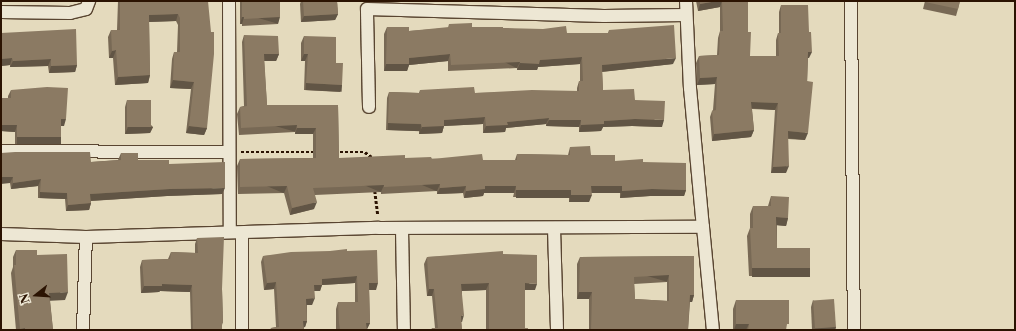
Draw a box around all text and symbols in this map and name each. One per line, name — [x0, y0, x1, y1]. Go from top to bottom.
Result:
north arrow — [16, 275, 56, 315]
text: N — [16, 292, 33, 305]

